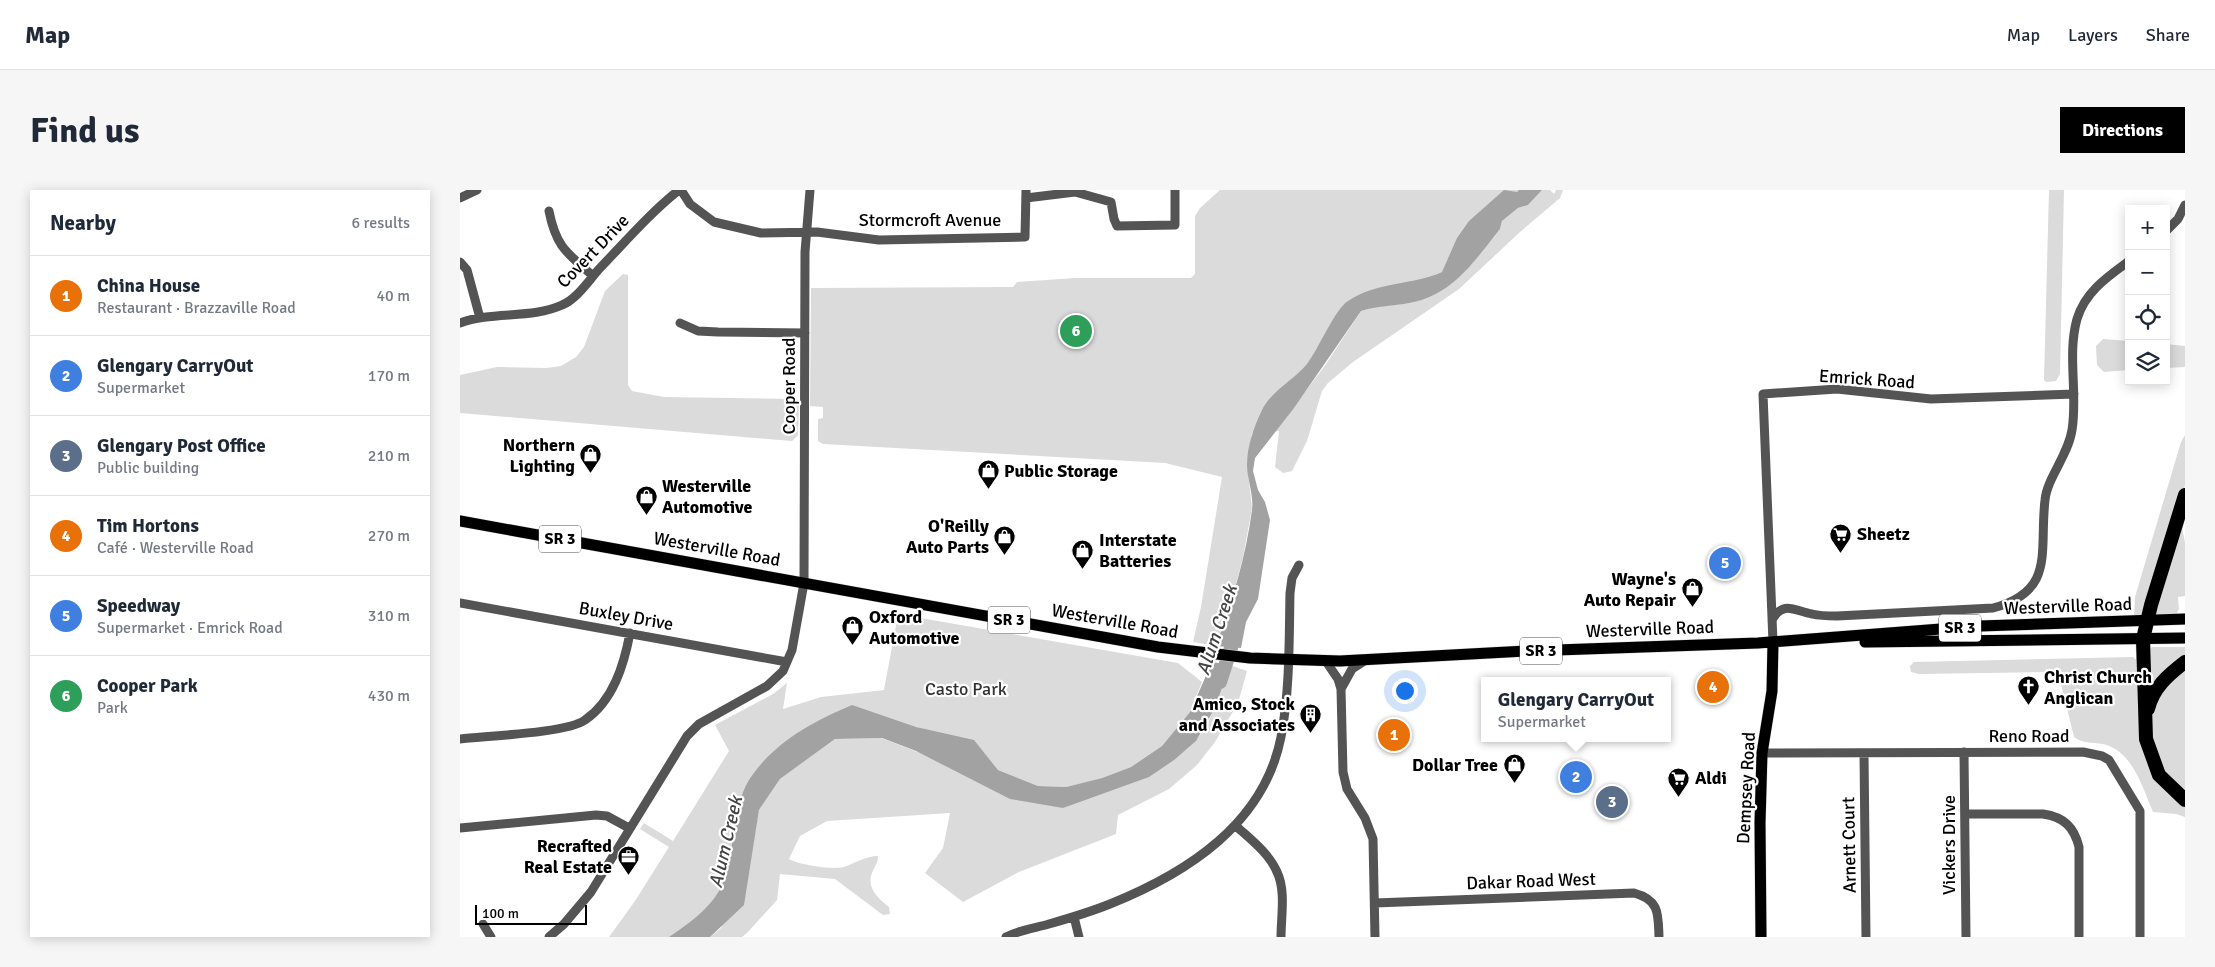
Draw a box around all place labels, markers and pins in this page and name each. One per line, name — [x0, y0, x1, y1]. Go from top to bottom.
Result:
pin: 6 — [1060, 312, 1092, 350]
place label: Northern Lighting — [503, 434, 575, 477]
shop icon: Northern Lighting — [579, 443, 603, 474]
shop icon: Public Storage — [976, 459, 1000, 490]
place label: Public Storage — [1004, 460, 1118, 482]
place label: Westerville Automotive — [662, 475, 753, 518]
shop icon: Westerville Automotive — [634, 484, 658, 515]
place label: O'Reilly Auto Parts — [906, 515, 989, 558]
supermarket icon: Sheetz — [1829, 522, 1853, 553]
place label: Sheetz — [1857, 523, 1910, 545]
shop icon: O'Reilly Auto Parts — [993, 524, 1017, 555]
place label: Interstate Batteries — [1099, 529, 1177, 572]
shop icon: Interstate Batteries — [1071, 538, 1095, 569]
pin: 5 — [1709, 544, 1741, 582]
place label: Wayne's Auto Repair — [1584, 568, 1677, 611]
shop icon: Wayne's Auto Repair — [1680, 577, 1704, 608]
place label: Oxford Automotive — [869, 606, 960, 649]
shop icon: Oxford Automotive — [841, 615, 865, 646]
place label: Christ Church Anglican — [2044, 666, 2152, 709]
pin: 4 — [1697, 668, 1729, 706]
church icon: Christ Church Anglican — [2016, 675, 2040, 706]
place label: Amico, Stock and Associates — [1179, 693, 1296, 736]
building icon: Amico, Stock and Associates — [1299, 702, 1323, 733]
pin: 1 — [1378, 716, 1410, 754]
shop icon: Dollar Tree — [1502, 753, 1526, 784]
place label: Dollar Tree — [1412, 754, 1498, 776]
pin: 2 — [1560, 758, 1592, 796]
supermarket icon: Aldi — [1667, 766, 1691, 797]
place label: Aldi — [1695, 767, 1727, 789]
pin: 3 — [1596, 783, 1628, 821]
place label: Recrafted Real Estate — [524, 835, 612, 878]
office icon: Recrafted Real Estate — [616, 844, 640, 875]

